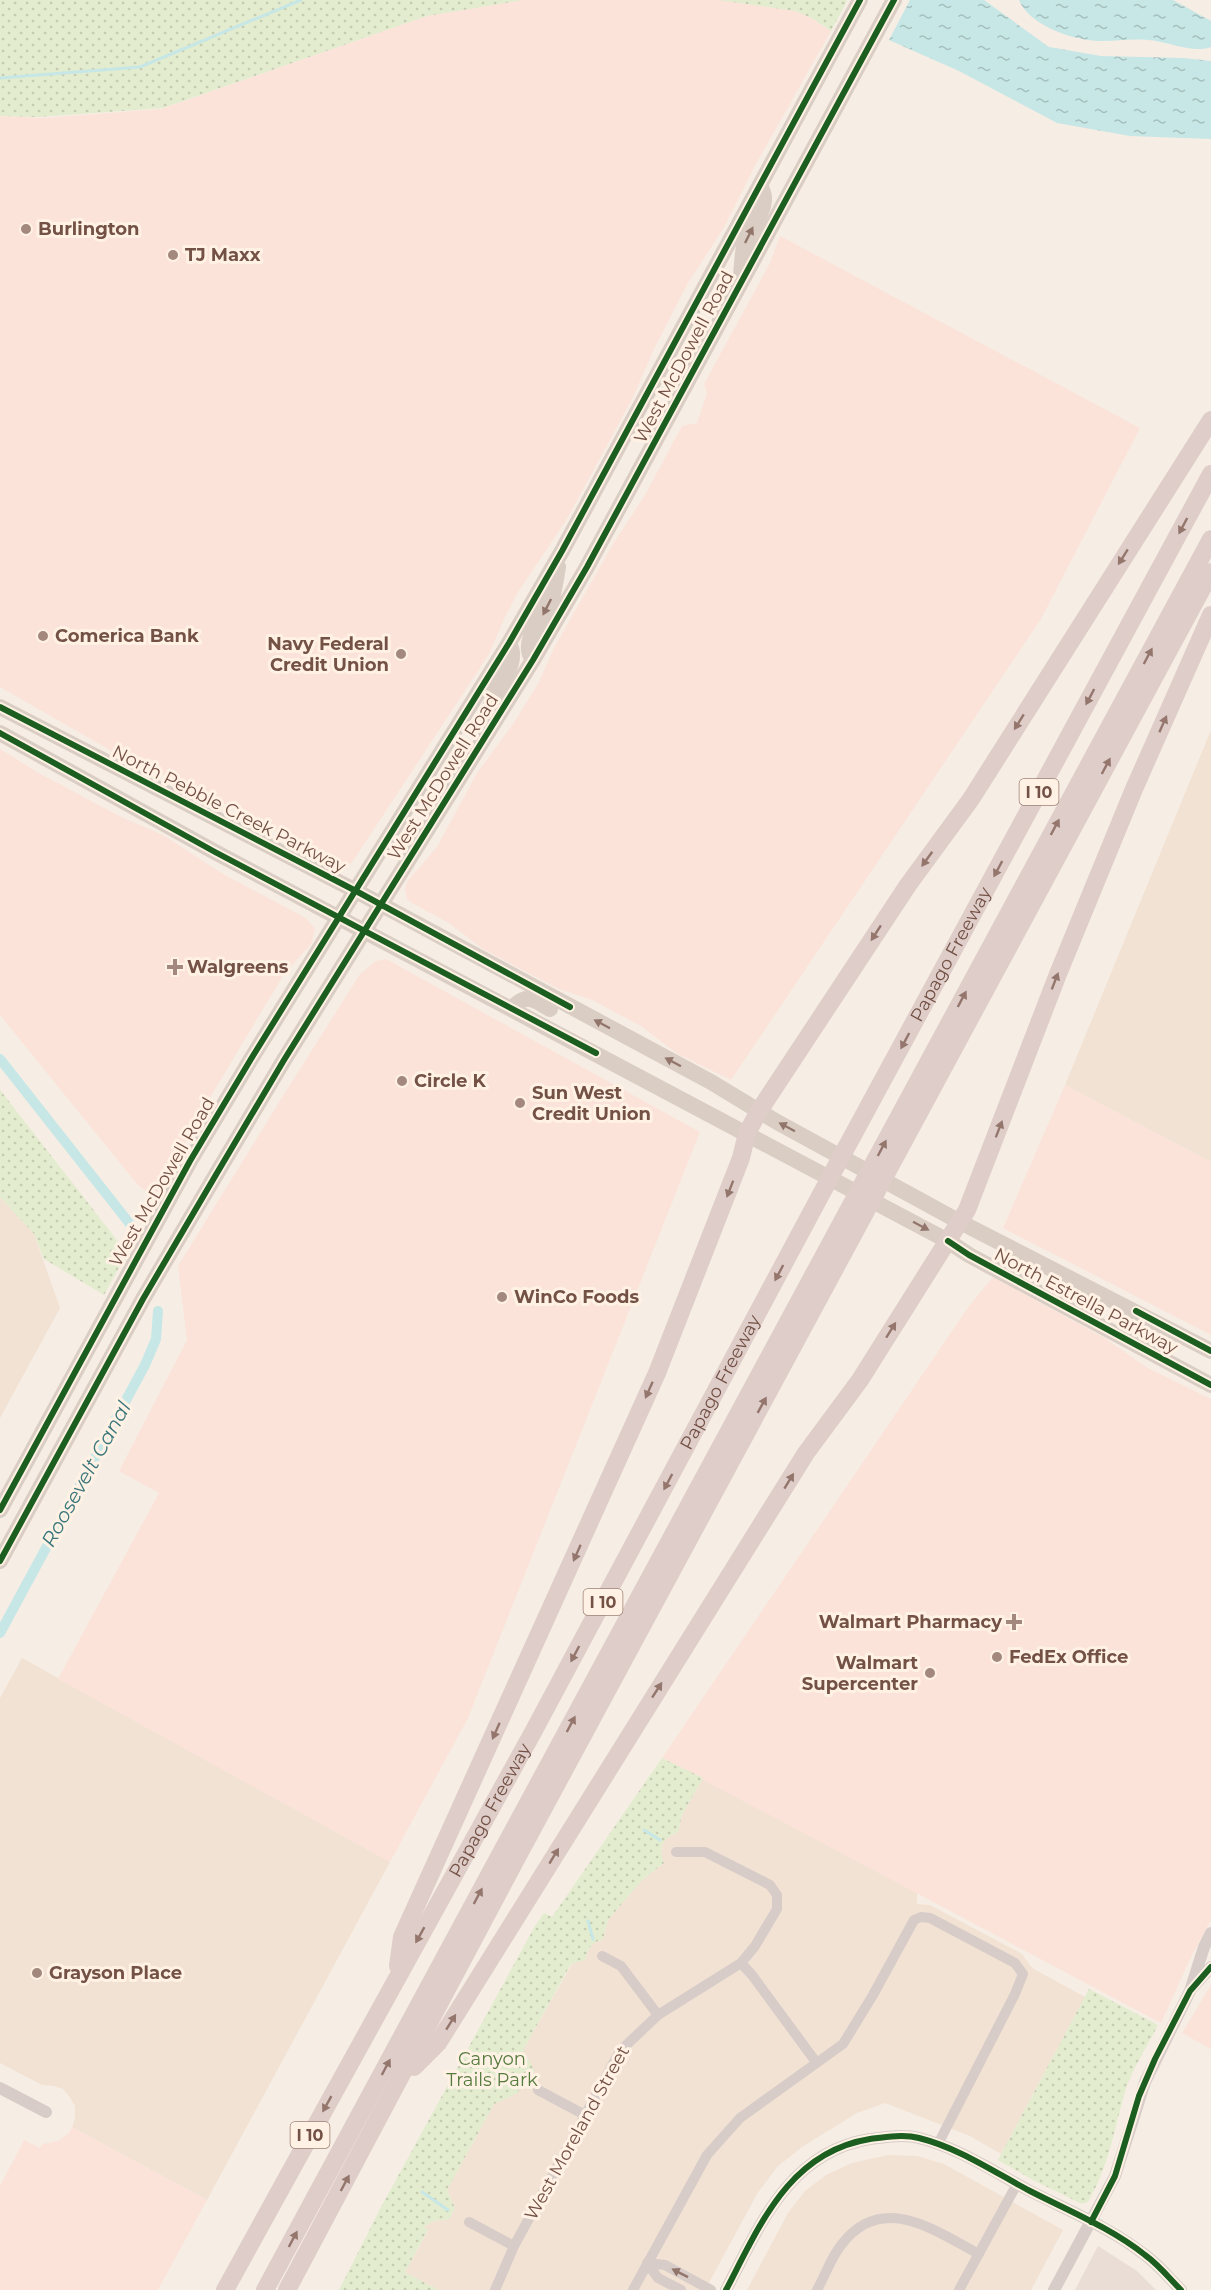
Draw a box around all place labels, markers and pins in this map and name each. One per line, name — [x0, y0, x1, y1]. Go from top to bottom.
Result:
place label: Burlington — [38, 218, 140, 240]
marker: Burlington — [19, 222, 33, 236]
place label: TJ Maxx — [185, 244, 261, 266]
marker: TJ Maxx — [166, 248, 180, 262]
place label: Comerica Bank — [55, 625, 199, 647]
marker: Comerica Bank — [36, 629, 50, 643]
place label: Navy Federal Credit Union — [267, 633, 389, 676]
marker: Navy Federal Credit Union — [394, 647, 408, 661]
place label: Walgreens — [187, 956, 289, 978]
marker: Walgreens — [168, 960, 182, 974]
place label: Circle K — [414, 1070, 486, 1092]
marker: Circle K — [395, 1074, 409, 1088]
place label: Sun West Credit Union — [532, 1082, 651, 1125]
marker: Sun West Credit Union — [513, 1096, 527, 1110]
place label: WinCo Foods — [514, 1286, 640, 1308]
marker: WinCo Foods — [495, 1290, 509, 1304]
place label: Walmart Pharmacy — [819, 1611, 1002, 1633]
marker: Walmart Pharmacy — [1007, 1615, 1021, 1629]
place label: FedEx Office — [1009, 1646, 1128, 1668]
marker: FedEx Office — [990, 1650, 1004, 1664]
place label: Walmart Supercenter — [802, 1652, 918, 1695]
marker: Walmart Supercenter — [923, 1666, 937, 1680]
place label: Grayson Place — [49, 1962, 182, 1984]
marker: Grayson Place — [30, 1966, 44, 1980]

